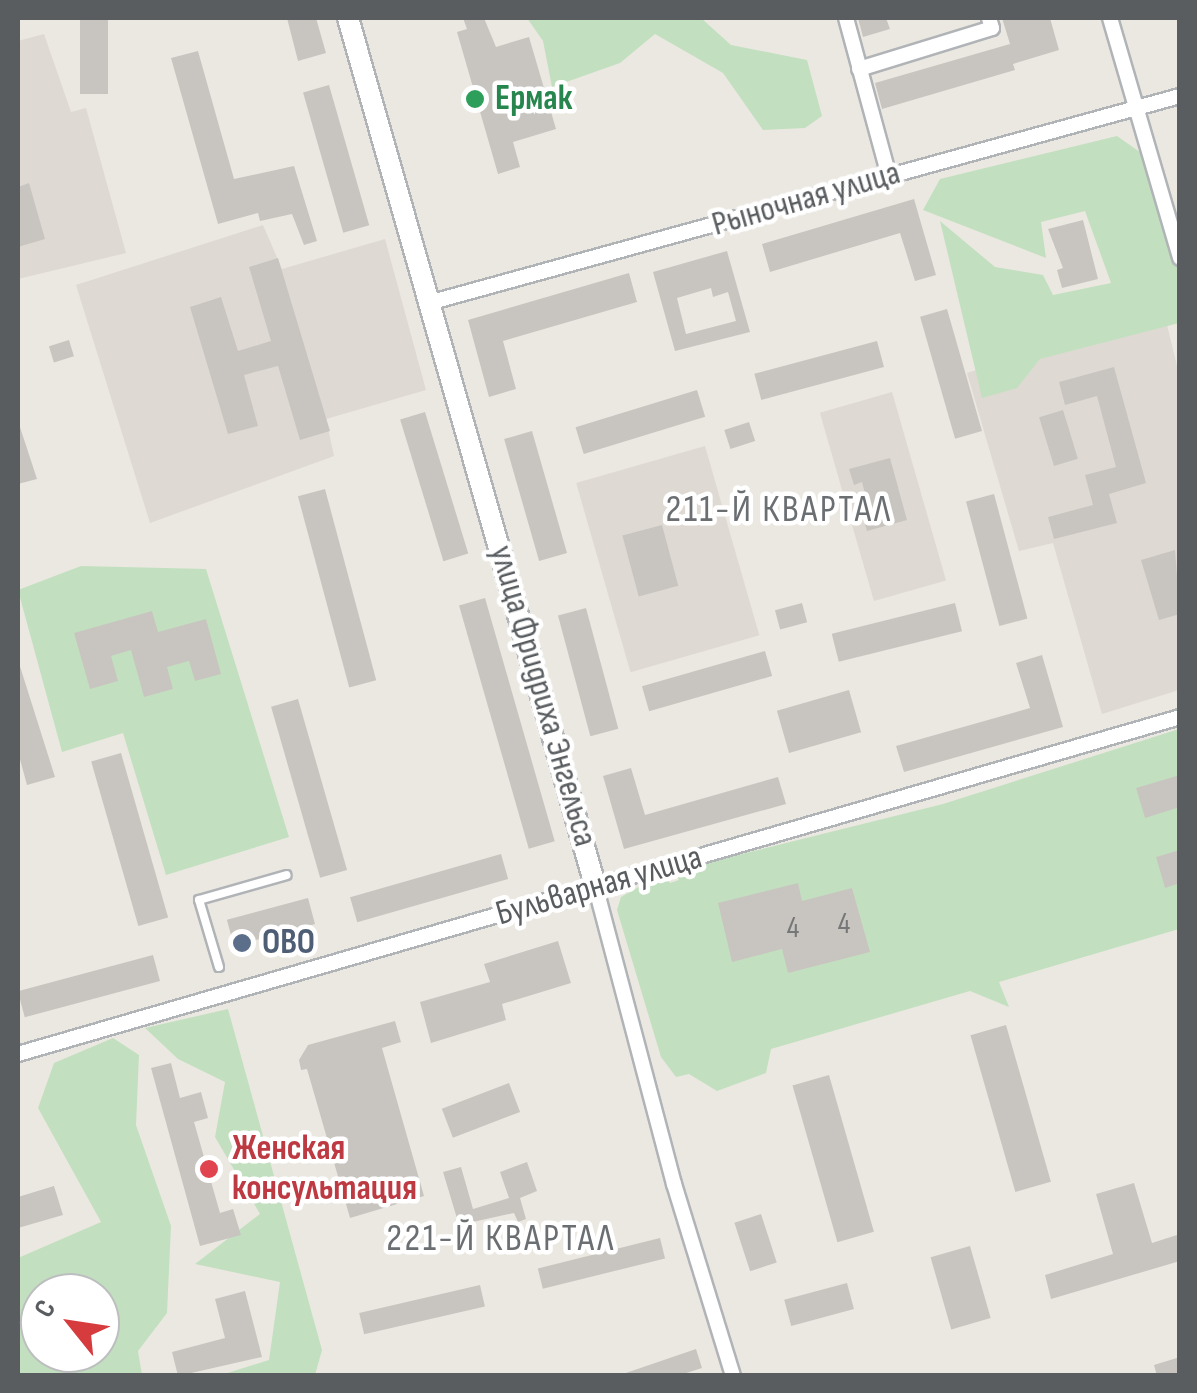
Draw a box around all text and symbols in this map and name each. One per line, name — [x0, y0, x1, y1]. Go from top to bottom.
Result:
place label: Ермак — [495, 78, 572, 120]
marker: Ермак — [464, 88, 486, 110]
street label: Рыночная улица — [707, 152, 905, 246]
district label: 211-Й КВАРТАЛ — [665, 487, 893, 533]
street label: улица Фридриха Энгельса — [480, 541, 606, 851]
street label: Бульварная улица — [491, 837, 707, 935]
house number: 4 — [838, 906, 850, 942]
house number: 4 — [787, 910, 799, 946]
place label: ОВО — [262, 922, 315, 964]
marker: ОВО — [231, 932, 253, 954]
place label: Женская консультация — [232, 1128, 417, 1210]
marker: Женская консультация — [196, 1156, 222, 1182]
district label: 221-Й КВАРТАЛ — [386, 1216, 616, 1262]
north arrow — [20, 1273, 120, 1373]
text: С — [27, 1294, 63, 1323]

